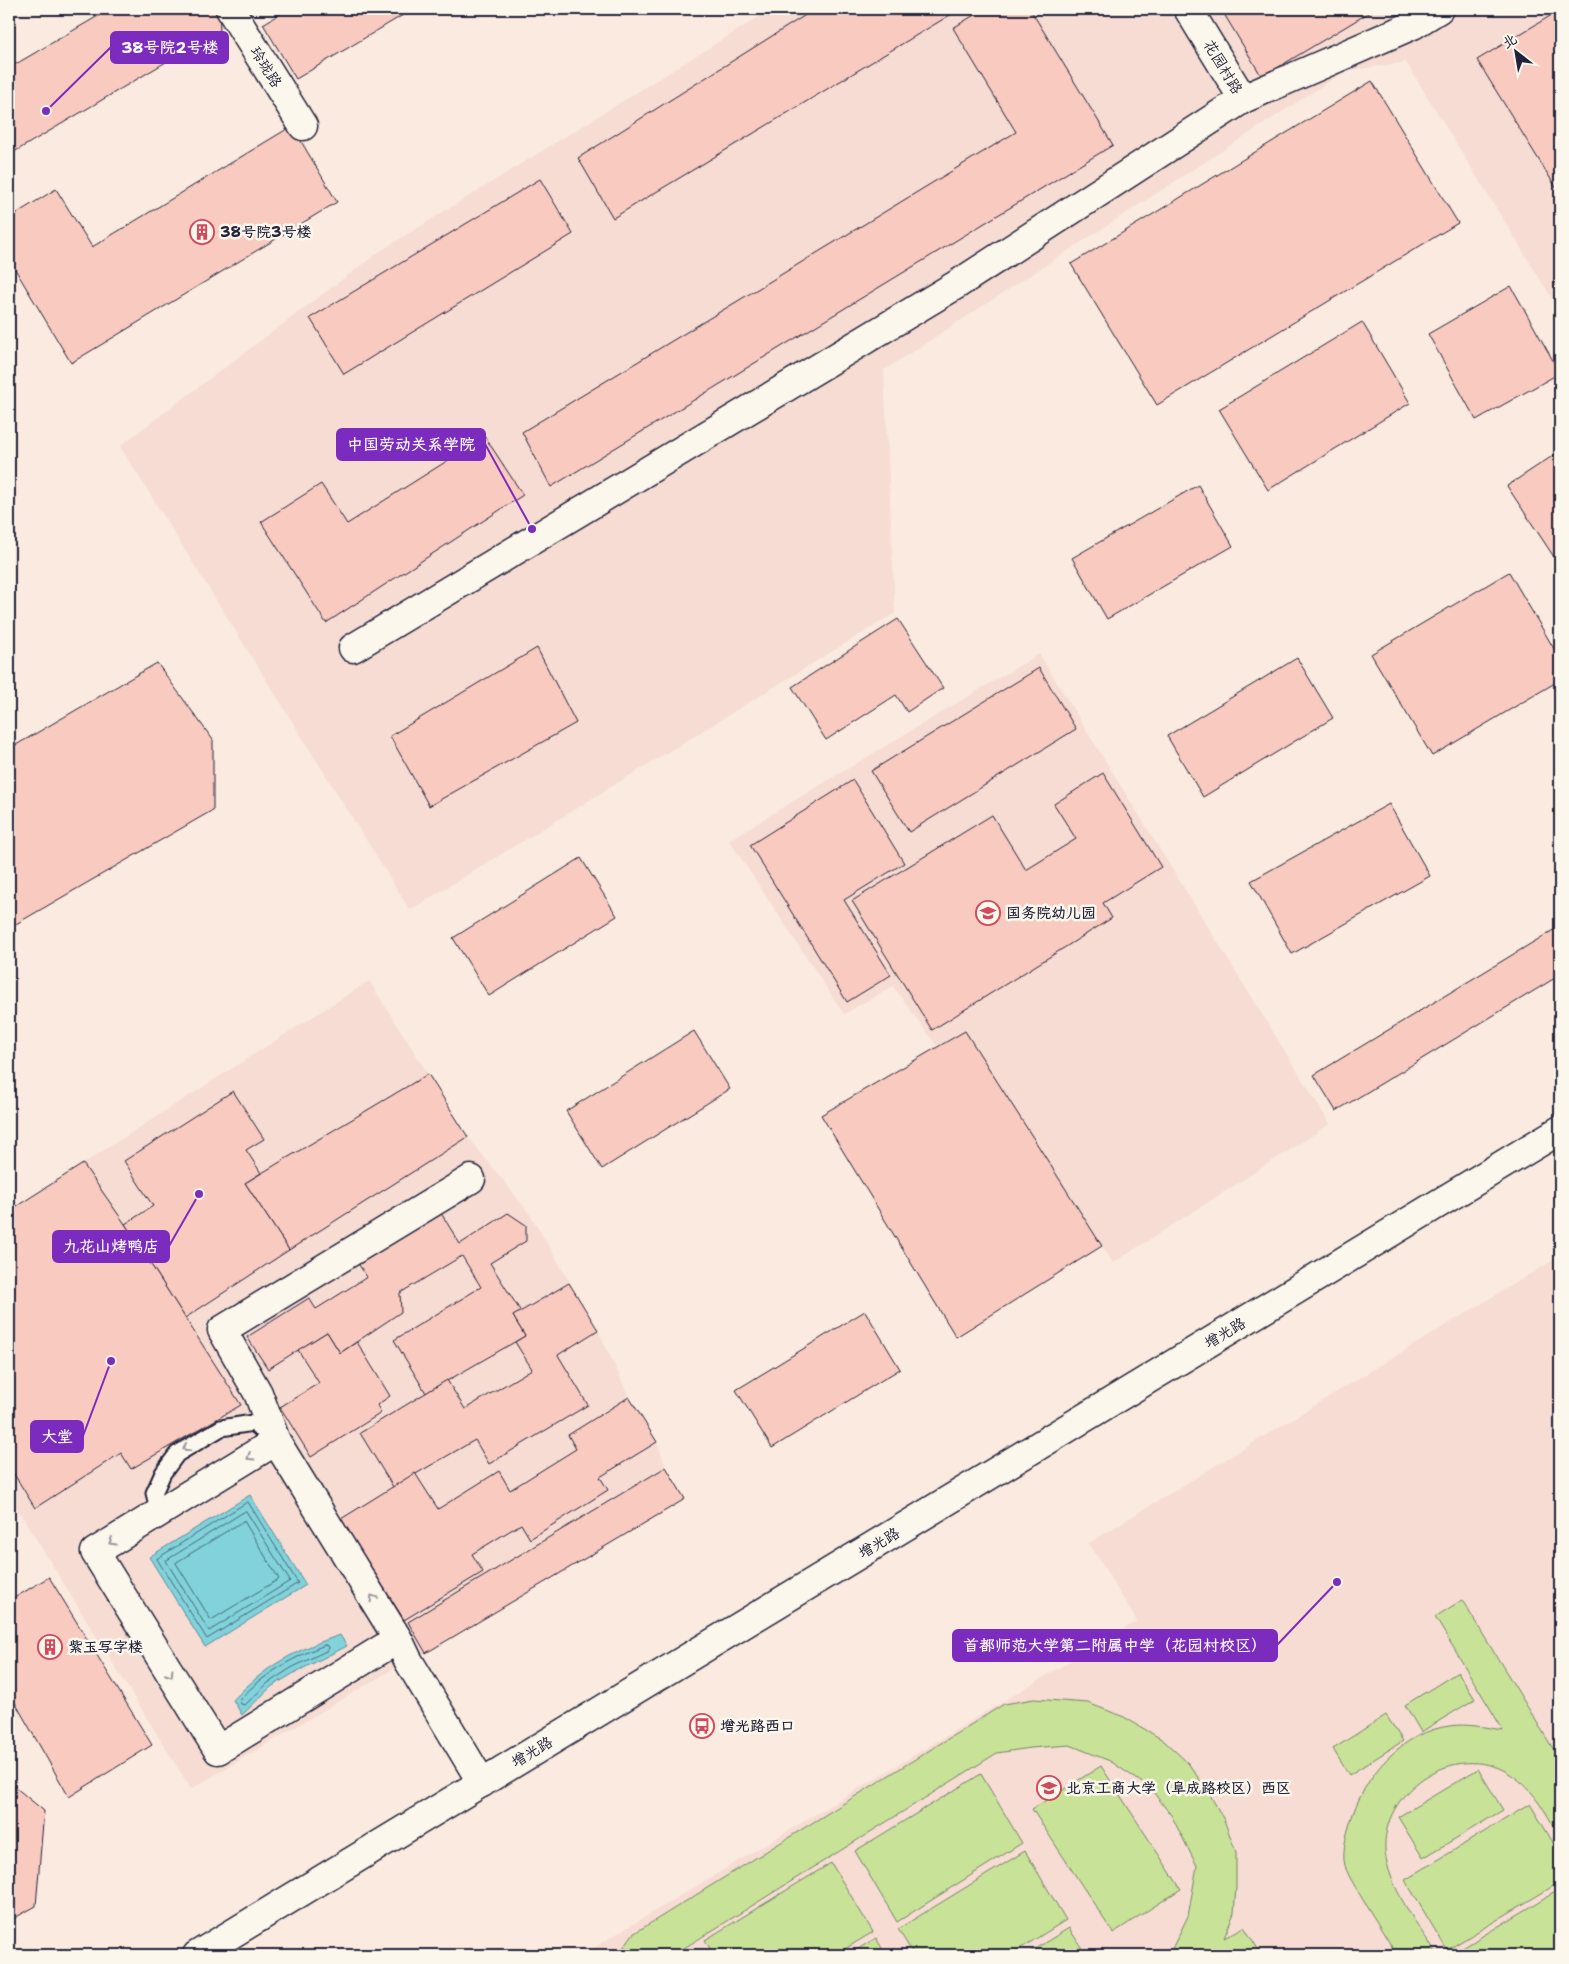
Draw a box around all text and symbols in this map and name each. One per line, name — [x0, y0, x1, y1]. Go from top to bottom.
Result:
north arrow — [1492, 28, 1542, 78]
text: 北 — [1499, 30, 1520, 52]
callout: 38号院2号楼 — [111, 32, 228, 63]
street label: 花园村路 — [1199, 36, 1247, 98]
text: 38号院2号楼 — [121, 37, 219, 58]
street label: 玲珑路 — [246, 43, 286, 91]
building icon: 38号院3号楼 — [189, 219, 215, 245]
place label: 38号院3号楼 — [220, 222, 311, 242]
callout: 中国劳动关系学院 — [337, 429, 485, 460]
text: 中国劳动关系学院 — [347, 434, 475, 455]
school or university icon: 国务院幼儿园 — [975, 900, 1001, 926]
place label: 国务院幼儿园 — [1006, 903, 1096, 923]
callout: 九花山烤鸭店 — [53, 1231, 169, 1262]
text: 九花山烤鸭店 — [63, 1236, 159, 1257]
street label: 增光路 — [1201, 1313, 1249, 1353]
callout: 大堂 — [31, 1421, 83, 1452]
text: 大堂 — [41, 1426, 73, 1447]
one-way arrow — [183, 1442, 192, 1452]
one-way arrow — [247, 1450, 256, 1460]
street label: 增光路 — [855, 1523, 903, 1563]
one-way arrow — [108, 1535, 117, 1545]
one-way arrow — [369, 1594, 379, 1603]
callout: 首都师范大学第二附属中学（花园村校区） — [953, 1630, 1277, 1661]
building icon: 紫玉写字楼 — [37, 1634, 63, 1660]
text: 首都师范大学第二附属中学（花园村校区） — [963, 1635, 1267, 1656]
place label: 紫玉写字楼 — [68, 1637, 143, 1657]
one-way arrow — [164, 1668, 174, 1677]
bus stop icon: 增光路西口 — [689, 1713, 715, 1739]
place label: 增光路西口 — [720, 1716, 795, 1736]
street label: 增光路 — [508, 1732, 556, 1772]
school or university icon: 北京工商大学（阜成路校区）西区 — [1036, 1775, 1062, 1801]
place label: 北京工商大学（阜成路校区）西区 — [1066, 1778, 1291, 1798]

